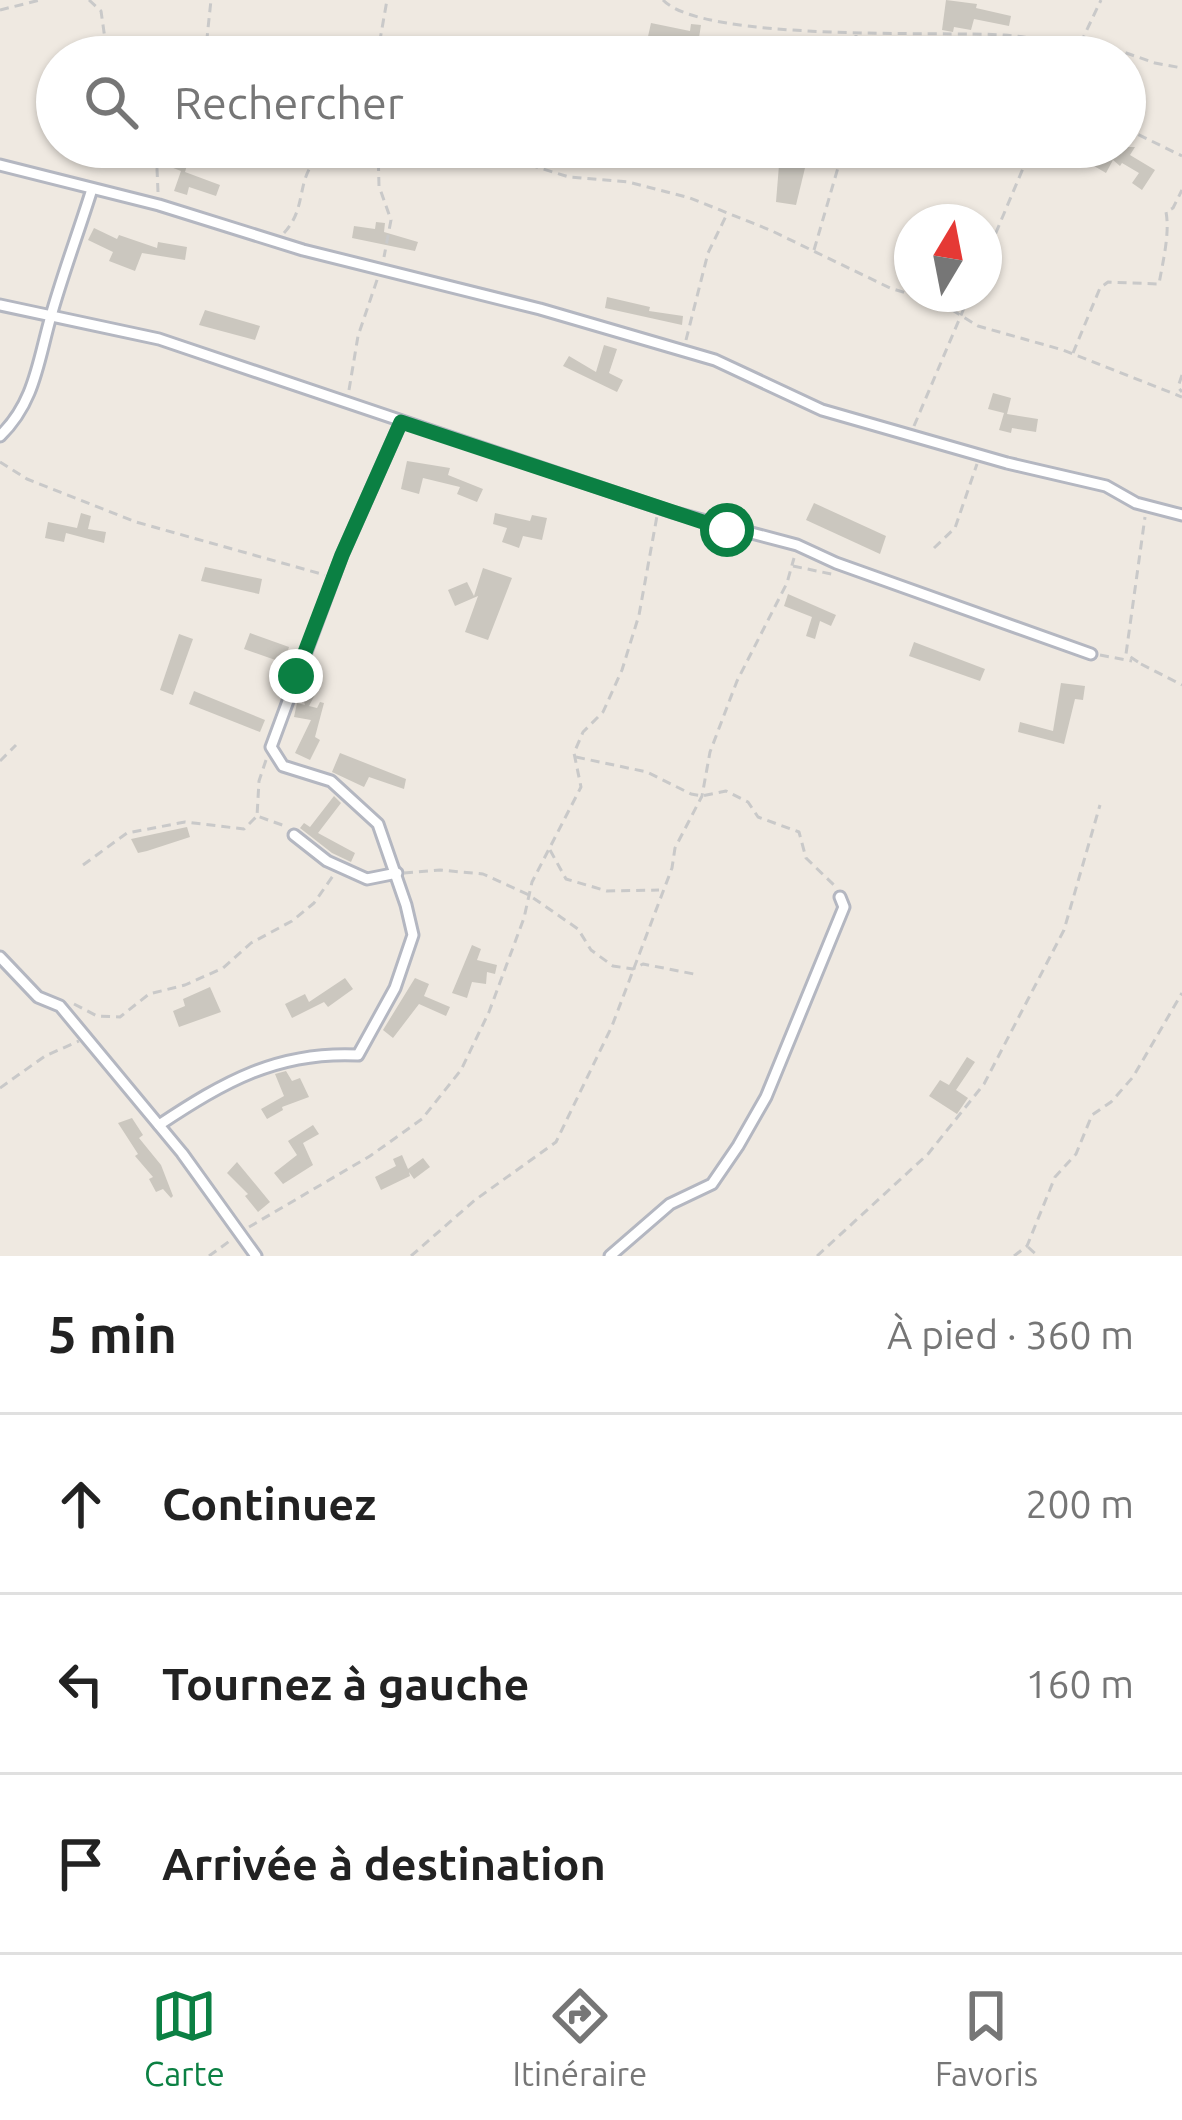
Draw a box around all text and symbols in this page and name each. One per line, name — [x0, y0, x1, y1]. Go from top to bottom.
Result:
search box — [36, 36, 1146, 168]
icon: search — [78, 69, 144, 135]
text: Rechercher — [174, 77, 404, 128]
north arrow — [894, 204, 1002, 312]
route start — [700, 503, 754, 557]
route end — [269, 649, 323, 703]
text: 5 min — [48, 1305, 177, 1363]
text: À pied · 360 m — [887, 1313, 1134, 1356]
icon: ahead — [48, 1471, 114, 1537]
text: Continuez — [162, 1478, 376, 1529]
text: 200 m — [1025, 1482, 1134, 1525]
icon: left — [48, 1651, 114, 1717]
text: Tournez à gauche — [162, 1658, 530, 1709]
text: 160 m — [1025, 1662, 1134, 1705]
icon: arrive — [48, 1831, 114, 1897]
text: Arrivée à destination — [162, 1838, 606, 1889]
tab: Carte — [144, 1983, 225, 2092]
tab: Itinéraire — [512, 1983, 647, 2092]
tab: Favoris — [935, 1983, 1038, 2092]

